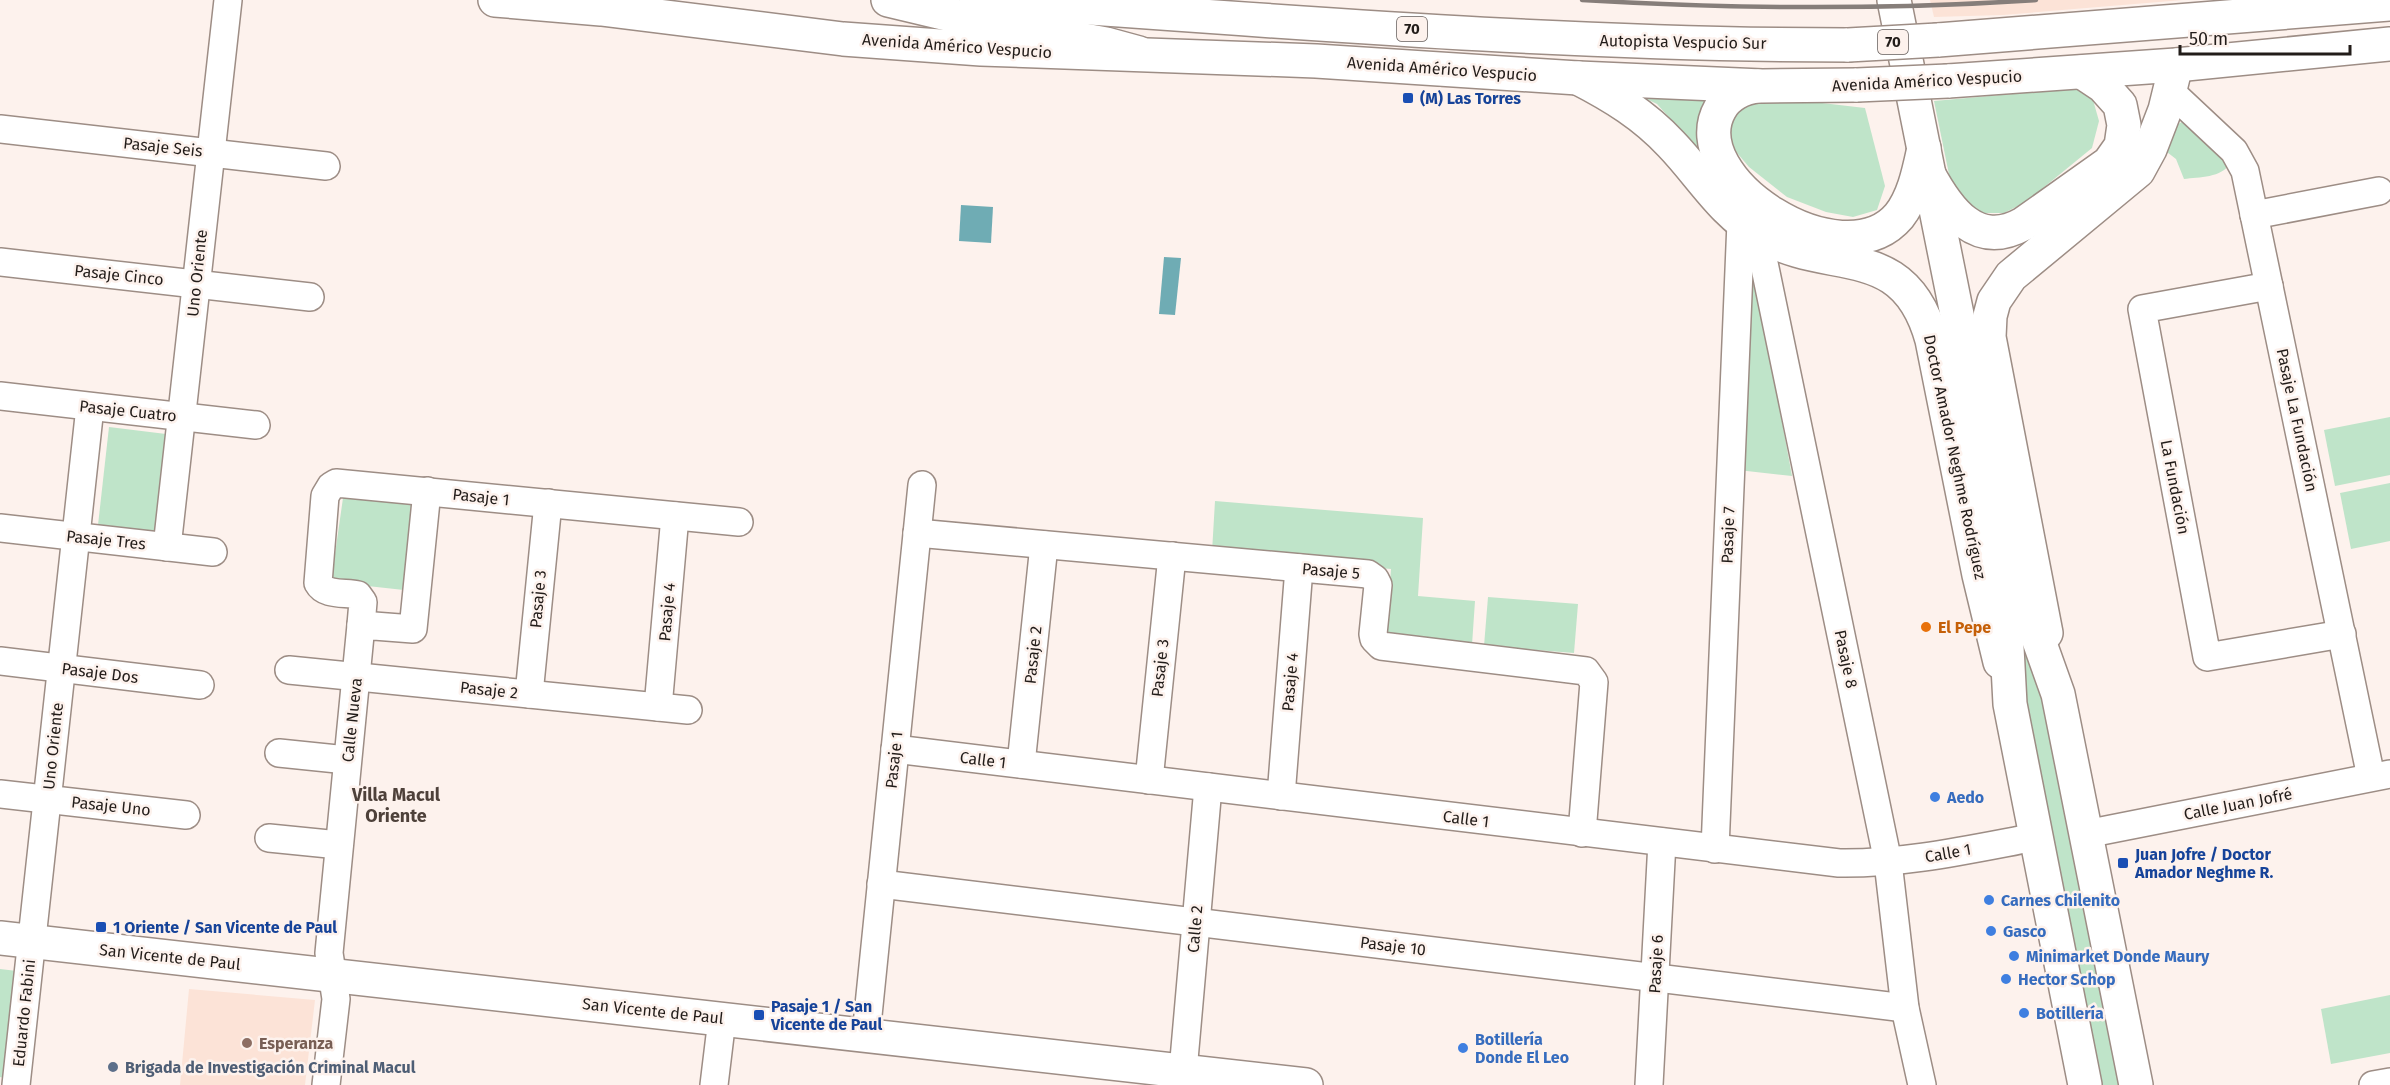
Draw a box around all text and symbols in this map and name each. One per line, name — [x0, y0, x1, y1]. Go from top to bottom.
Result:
road number: 70 — [1397, 17, 1427, 41]
scale bar — [2180, 18, 2350, 56]
text: 50 m — [2189, 28, 2228, 50]
street label: Avenida Américo Vespucio — [861, 30, 1053, 62]
road number: 70 — [1878, 30, 1908, 54]
street label: Autopista Vespucio Sur — [1599, 31, 1767, 53]
street label: Avenida Américo Vespucio — [1346, 53, 1538, 85]
street label: Avenida Américo Vespucio — [1831, 67, 2023, 95]
place label: (M) Las Torres — [1420, 89, 1521, 108]
marker: (M) Las Torres — [1401, 91, 1415, 105]
street label: Pasaje Seis — [122, 133, 204, 161]
street label: Uno Oriente — [183, 228, 211, 318]
street label: Pasaje Cinco — [73, 261, 165, 289]
street label: Doctor Amador Neghme Rodríguez — [1920, 333, 1990, 581]
street label: Pasaje La Fundación — [2273, 347, 2321, 493]
street label: Pasaje Cuatro — [78, 396, 178, 426]
street label: La Fundación — [2157, 438, 2193, 536]
street label: Pasaje 1 — [452, 485, 510, 509]
street label: Pasaje 7 — [1718, 506, 1738, 564]
street label: Pasaje Tres — [65, 526, 147, 554]
street label: Pasaje 5 — [1301, 559, 1361, 583]
street label: Pasaje 3 — [526, 569, 550, 629]
street label: Pasaje 4 — [655, 581, 679, 642]
place label: El Pepe — [1938, 618, 1991, 637]
marker: El Pepe — [1919, 620, 1933, 634]
street label: Pasaje 2 — [1021, 625, 1045, 685]
street label: Pasaje 8 — [1831, 628, 1861, 690]
street label: Pasaje 3 — [1148, 638, 1172, 698]
street label: Pasaje 4 — [1278, 651, 1302, 712]
street label: Pasaje Dos — [60, 659, 140, 687]
street label: Calle Nueva — [338, 677, 366, 763]
street label: Pasaje 2 — [459, 678, 519, 702]
street label: Uno Oriente — [39, 701, 67, 791]
street label: Pasaje 1 — [882, 731, 906, 789]
street label: Calle 1 — [959, 748, 1007, 772]
district label: Villa Macul Oriente — [351, 784, 441, 827]
street label: Calle Juan Jofré — [2182, 784, 2294, 824]
place label: Aedo — [1946, 788, 1984, 807]
marker: Aedo — [1928, 790, 1942, 804]
street label: Pasaje Uno — [70, 792, 152, 820]
street label: Calle 1 — [1442, 807, 1490, 831]
street label: Calle 1 — [1923, 840, 1973, 866]
place label: Juan Jofre / Doctor Amador Neghme R. — [2134, 845, 2273, 882]
marker: Juan Jofre / Doctor Amador Neghme R. — [2116, 856, 2130, 870]
place label: Carnes Chilenito — [2001, 891, 2120, 910]
marker: Carnes Chilenito — [1982, 893, 1996, 907]
street label: Calle 2 — [1183, 904, 1207, 954]
place label: 1 Oriente / San Vicente de Paul — [113, 918, 337, 937]
marker: 1 Oriente / San Vicente de Paul — [94, 920, 108, 934]
place label: Gasco — [2003, 922, 2046, 941]
marker: Gasco — [1984, 924, 1998, 938]
street label: Pasaje 10 — [1359, 933, 1427, 959]
street label: Pasaje 6 — [1645, 934, 1667, 994]
street label: San Vicente de Paul — [98, 940, 242, 974]
place label: Minimarket Donde Maury — [2026, 947, 2210, 966]
marker: Minimarket Donde Maury — [2007, 949, 2021, 963]
street label: Eduardo Fabini — [9, 958, 39, 1068]
place label: Hector Schop — [2018, 970, 2116, 989]
marker: Hector Schop — [1999, 972, 2013, 986]
street label: San Vicente de Paul — [581, 994, 725, 1028]
place label: Pasaje 1 / San Vicente de Paul — [770, 997, 882, 1034]
place label: Botillería — [2036, 1004, 2104, 1023]
marker: Botillería — [2017, 1006, 2031, 1020]
marker: Pasaje 1 / San Vicente de Paul — [752, 1008, 766, 1022]
place label: Botillería Donde El Leo — [1475, 1030, 1569, 1067]
place label: Esperanza — [259, 1034, 333, 1053]
marker: Esperanza — [240, 1036, 254, 1050]
marker: Botillería Donde El Leo — [1456, 1041, 1470, 1055]
place label: Brigada de Investigación Criminal Macul — [125, 1058, 416, 1077]
marker: Brigada de Investigación Criminal Macul — [106, 1060, 120, 1074]

